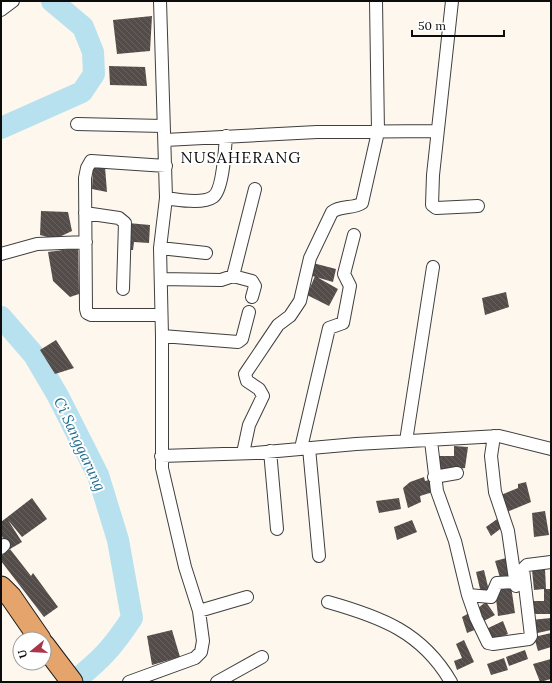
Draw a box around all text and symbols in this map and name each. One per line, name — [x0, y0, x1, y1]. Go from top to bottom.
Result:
scale bar — [412, 12, 504, 38]
text: 50 m — [418, 18, 446, 33]
district label: NUSAHERANG — [181, 147, 301, 167]
water label: Ci Sanggarung — [50, 394, 110, 494]
north arrow — [12, 631, 52, 671]
text: U — [14, 647, 30, 660]

